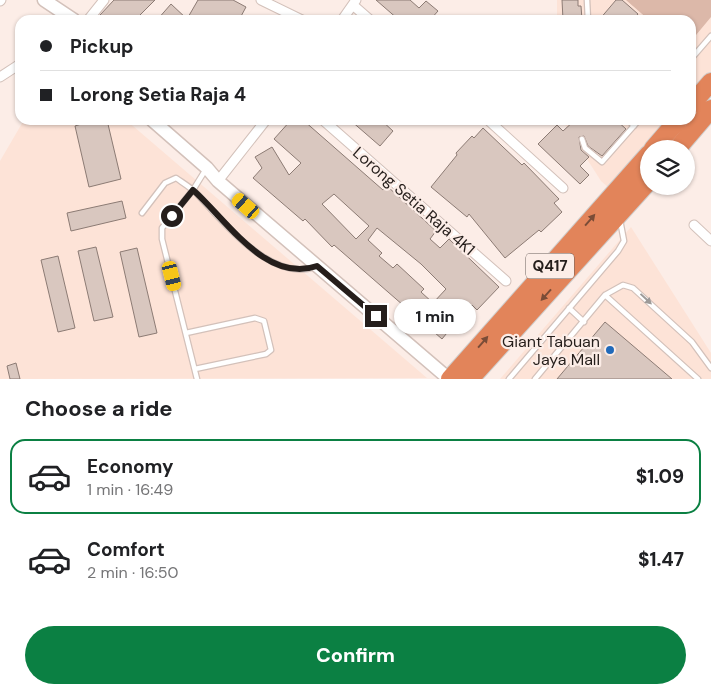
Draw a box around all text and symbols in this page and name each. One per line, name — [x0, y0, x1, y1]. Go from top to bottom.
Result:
text: Pickup — [70, 34, 134, 59]
text: Lorong Setia Raja 4 — [70, 82, 246, 107]
map controls — [640, 140, 695, 195]
button: layers — [640, 140, 695, 195]
street label: Lorong Setia Raja 4K1 — [349, 142, 479, 260]
car — [229, 190, 262, 222]
route start — [161, 205, 183, 227]
one-way arrow — [584, 215, 596, 227]
road number: Q417 — [526, 254, 574, 278]
car — [161, 260, 182, 292]
one-way arrow — [540, 289, 552, 301]
one-way arrow — [639, 294, 652, 305]
callout: 1 min — [394, 298, 476, 334]
route end — [365, 305, 387, 327]
text: 1 min — [415, 306, 455, 327]
place label: Giant Tabuan Jaya Mall — [502, 331, 600, 370]
one-way arrow — [477, 336, 488, 349]
marker: Giant Tabuan Jaya Mall — [604, 344, 616, 356]
text: Choose a ride — [25, 394, 173, 423]
icon: car — [27, 454, 72, 499]
text: Economy — [87, 454, 174, 479]
text: $1.09 — [636, 464, 684, 489]
text: 1 min · 16:49 — [87, 479, 173, 500]
icon: car — [27, 537, 72, 582]
text: Comfort — [87, 537, 165, 562]
text: $1.47 — [638, 547, 684, 572]
text: 2 min · 16:50 — [87, 562, 178, 583]
button: Confirm — [25, 626, 686, 684]

